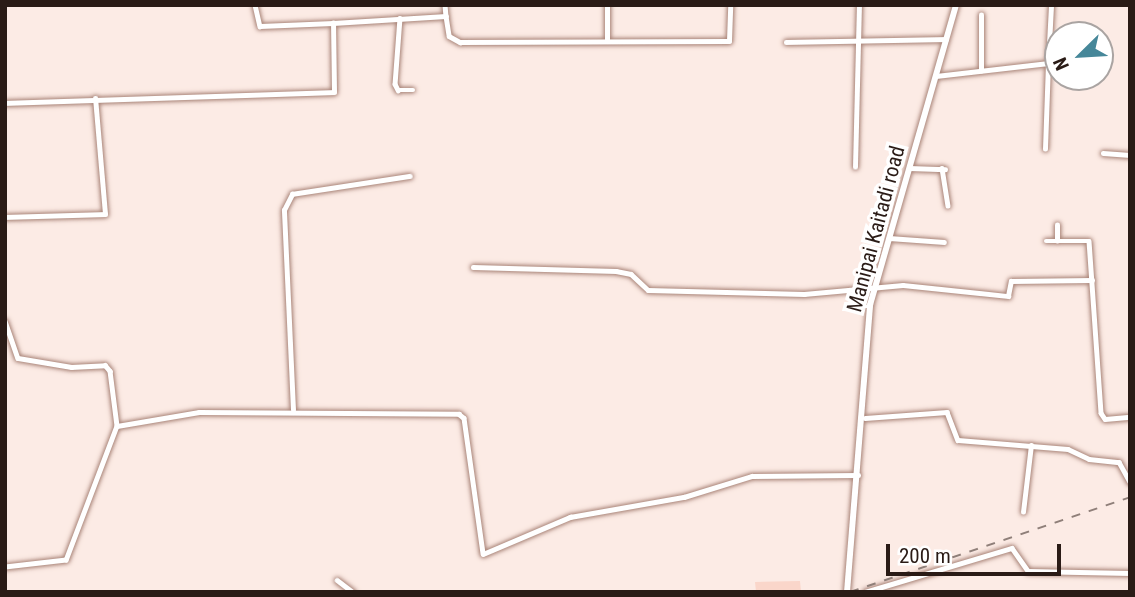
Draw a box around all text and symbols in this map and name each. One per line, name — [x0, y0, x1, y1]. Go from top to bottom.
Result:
north arrow — [1044, 21, 1114, 91]
text: N — [1048, 54, 1074, 74]
street label: Manipai Kaitadi road — [842, 143, 910, 315]
scale bar — [890, 530, 1065, 574]
text: 200 m — [899, 544, 951, 568]

